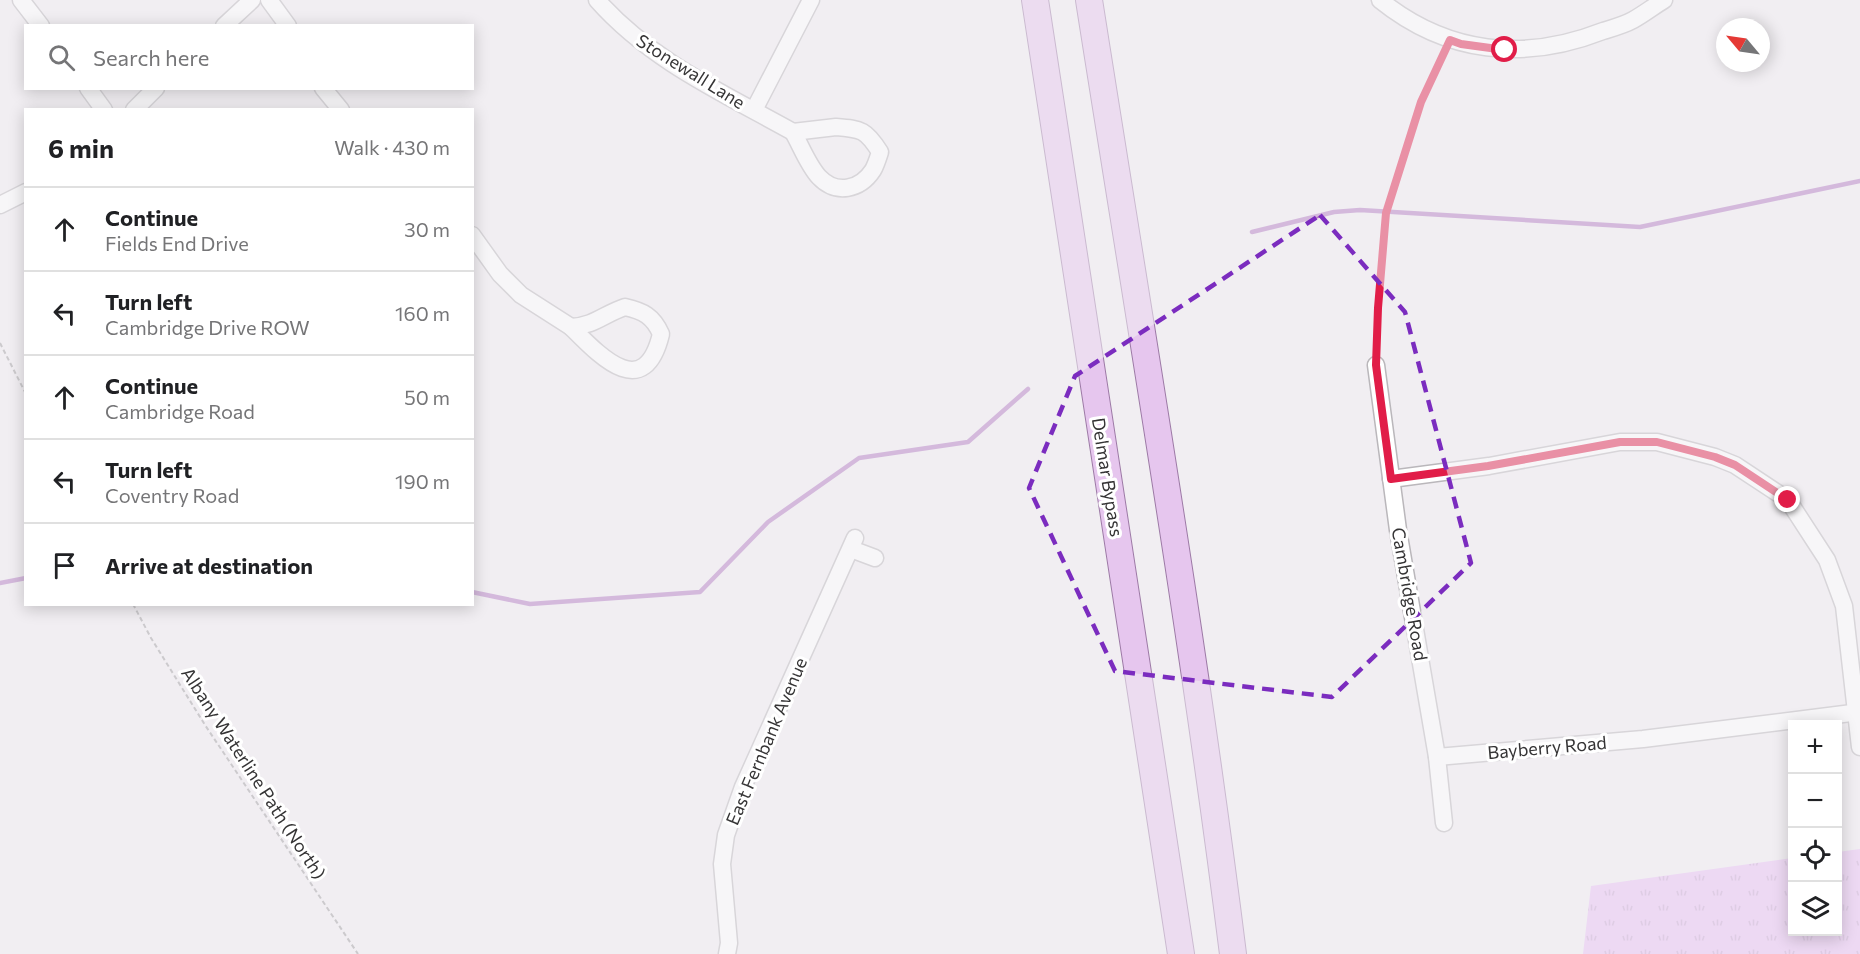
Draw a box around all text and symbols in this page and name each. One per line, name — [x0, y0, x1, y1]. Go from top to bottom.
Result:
north arrow — [1716, 18, 1770, 72]
search box — [24, 24, 474, 90]
street label: Stonewall Lane — [633, 29, 749, 113]
route start — [1491, 36, 1517, 62]
icon: search — [45, 41, 78, 74]
text: Search here — [93, 44, 209, 71]
text: 6 min — [48, 132, 114, 163]
text: Walk · 430 m — [334, 135, 450, 159]
text: Continue — [105, 204, 198, 231]
icon: ahead — [48, 213, 81, 246]
text: 30 m — [404, 217, 450, 241]
text: Fields End Drive — [105, 231, 249, 255]
text: Turn left — [105, 288, 192, 315]
icon: left — [48, 297, 81, 330]
text: 160 m — [395, 301, 450, 325]
text: Cambridge Drive ROW — [105, 315, 310, 339]
text: Continue — [105, 372, 198, 399]
icon: ahead — [48, 381, 81, 414]
text: 50 m — [404, 385, 450, 409]
text: Cambridge Road — [105, 399, 255, 423]
street label: Delmar Bypass — [1088, 416, 1128, 538]
text: Turn left — [105, 456, 192, 483]
icon: left — [48, 465, 81, 498]
text: 190 m — [395, 469, 450, 493]
text: Coventry Road — [105, 483, 239, 507]
route end — [1774, 486, 1800, 512]
street label: Cambridge Road — [1387, 526, 1433, 662]
icon: arrive — [48, 549, 81, 582]
text: Arrive at destination — [105, 552, 313, 579]
street label: East Fernbank Avenue — [721, 654, 811, 828]
street label: Albany Waterline Path (North) — [177, 663, 331, 883]
map controls — [1788, 720, 1842, 936]
button: + — [1788, 720, 1842, 774]
street label: Bayberry Road — [1487, 731, 1607, 763]
button: − — [1788, 774, 1842, 828]
button: locate — [1788, 828, 1842, 882]
button: layers — [1788, 882, 1842, 936]

